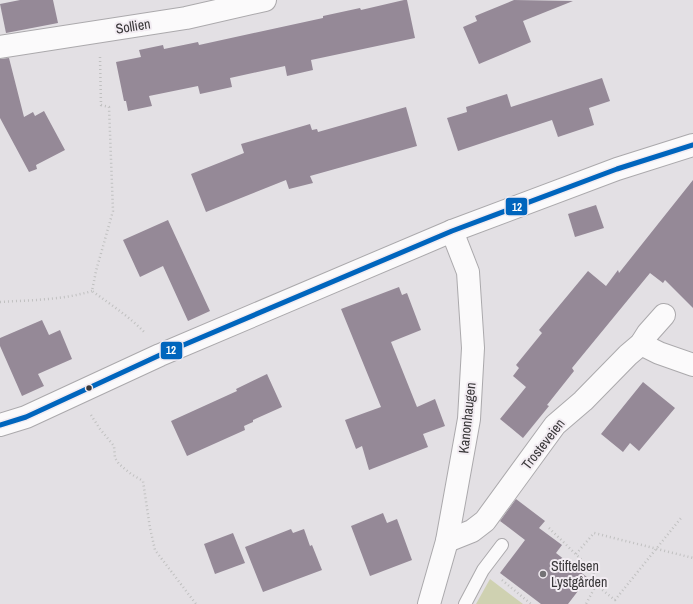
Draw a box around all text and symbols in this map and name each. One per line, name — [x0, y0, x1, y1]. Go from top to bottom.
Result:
street label: Sollien — [114, 14, 152, 38]
line badge: 12 — [505, 197, 528, 216]
text: 12 — [512, 200, 522, 214]
line badge: 12 — [160, 341, 183, 360]
text: 12 — [166, 343, 176, 357]
street label: Kanonhaugen — [454, 382, 480, 454]
unlabelled marker — [84, 383, 94, 393]
street label: Trosteveien — [517, 415, 569, 473]
place label: Stiftelsen Lystgården — [551, 557, 607, 591]
marker: Stiftelsen Lystgården — [538, 569, 548, 579]

